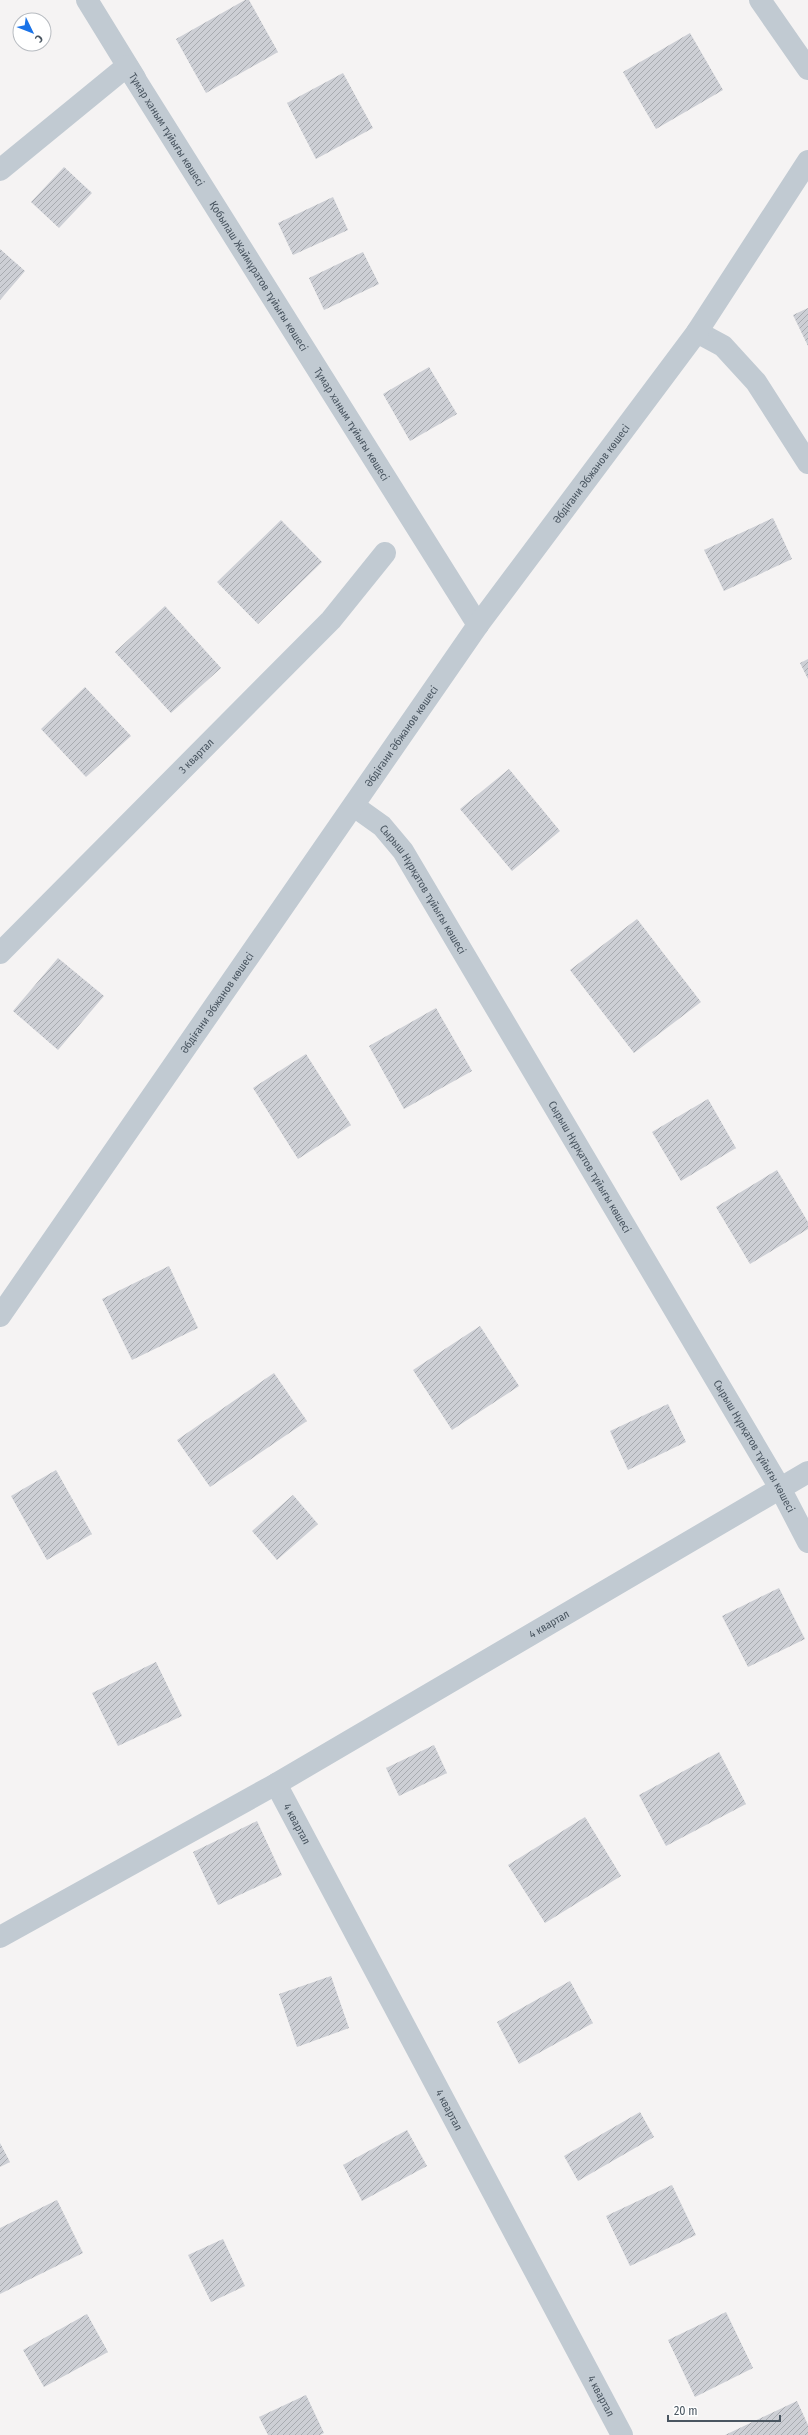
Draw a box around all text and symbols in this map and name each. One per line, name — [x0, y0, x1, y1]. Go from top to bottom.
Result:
north arrow — [12, 12, 52, 52]
text: С — [32, 32, 46, 45]
street label: Тұмар ханым тұйығы көшесі — [126, 70, 207, 189]
street label: Қобылаш Жаймұратов тұйығы көшесі — [207, 198, 311, 354]
street label: Тұмар ханым тұйығы көшесі — [311, 365, 392, 483]
street label: Әбдіғани Әбжанов көшесі — [550, 422, 632, 526]
street label: Әбдіғани Әбжанов көшесі — [362, 683, 441, 789]
street label: 3 квартал — [176, 736, 216, 776]
street label: Сырыш Нұрқатов тұйығы көшесі — [377, 822, 469, 956]
street label: Әбдіғани Әбжанов көшесі — [177, 949, 256, 1056]
street label: Сырыш Нұрқатов тұйығы көшесі — [546, 1098, 634, 1235]
street label: Сырыш Нұрқатов тұйығы көшесі — [711, 1377, 798, 1514]
street label: 4 квартал — [526, 1607, 572, 1641]
street label: 4 квартал — [281, 1801, 313, 1847]
street label: 4 квартал — [433, 2087, 465, 2133]
street label: 4 квартал — [585, 2373, 617, 2419]
scale bar — [668, 2397, 780, 2423]
text: 20 m — [674, 2404, 698, 2418]

